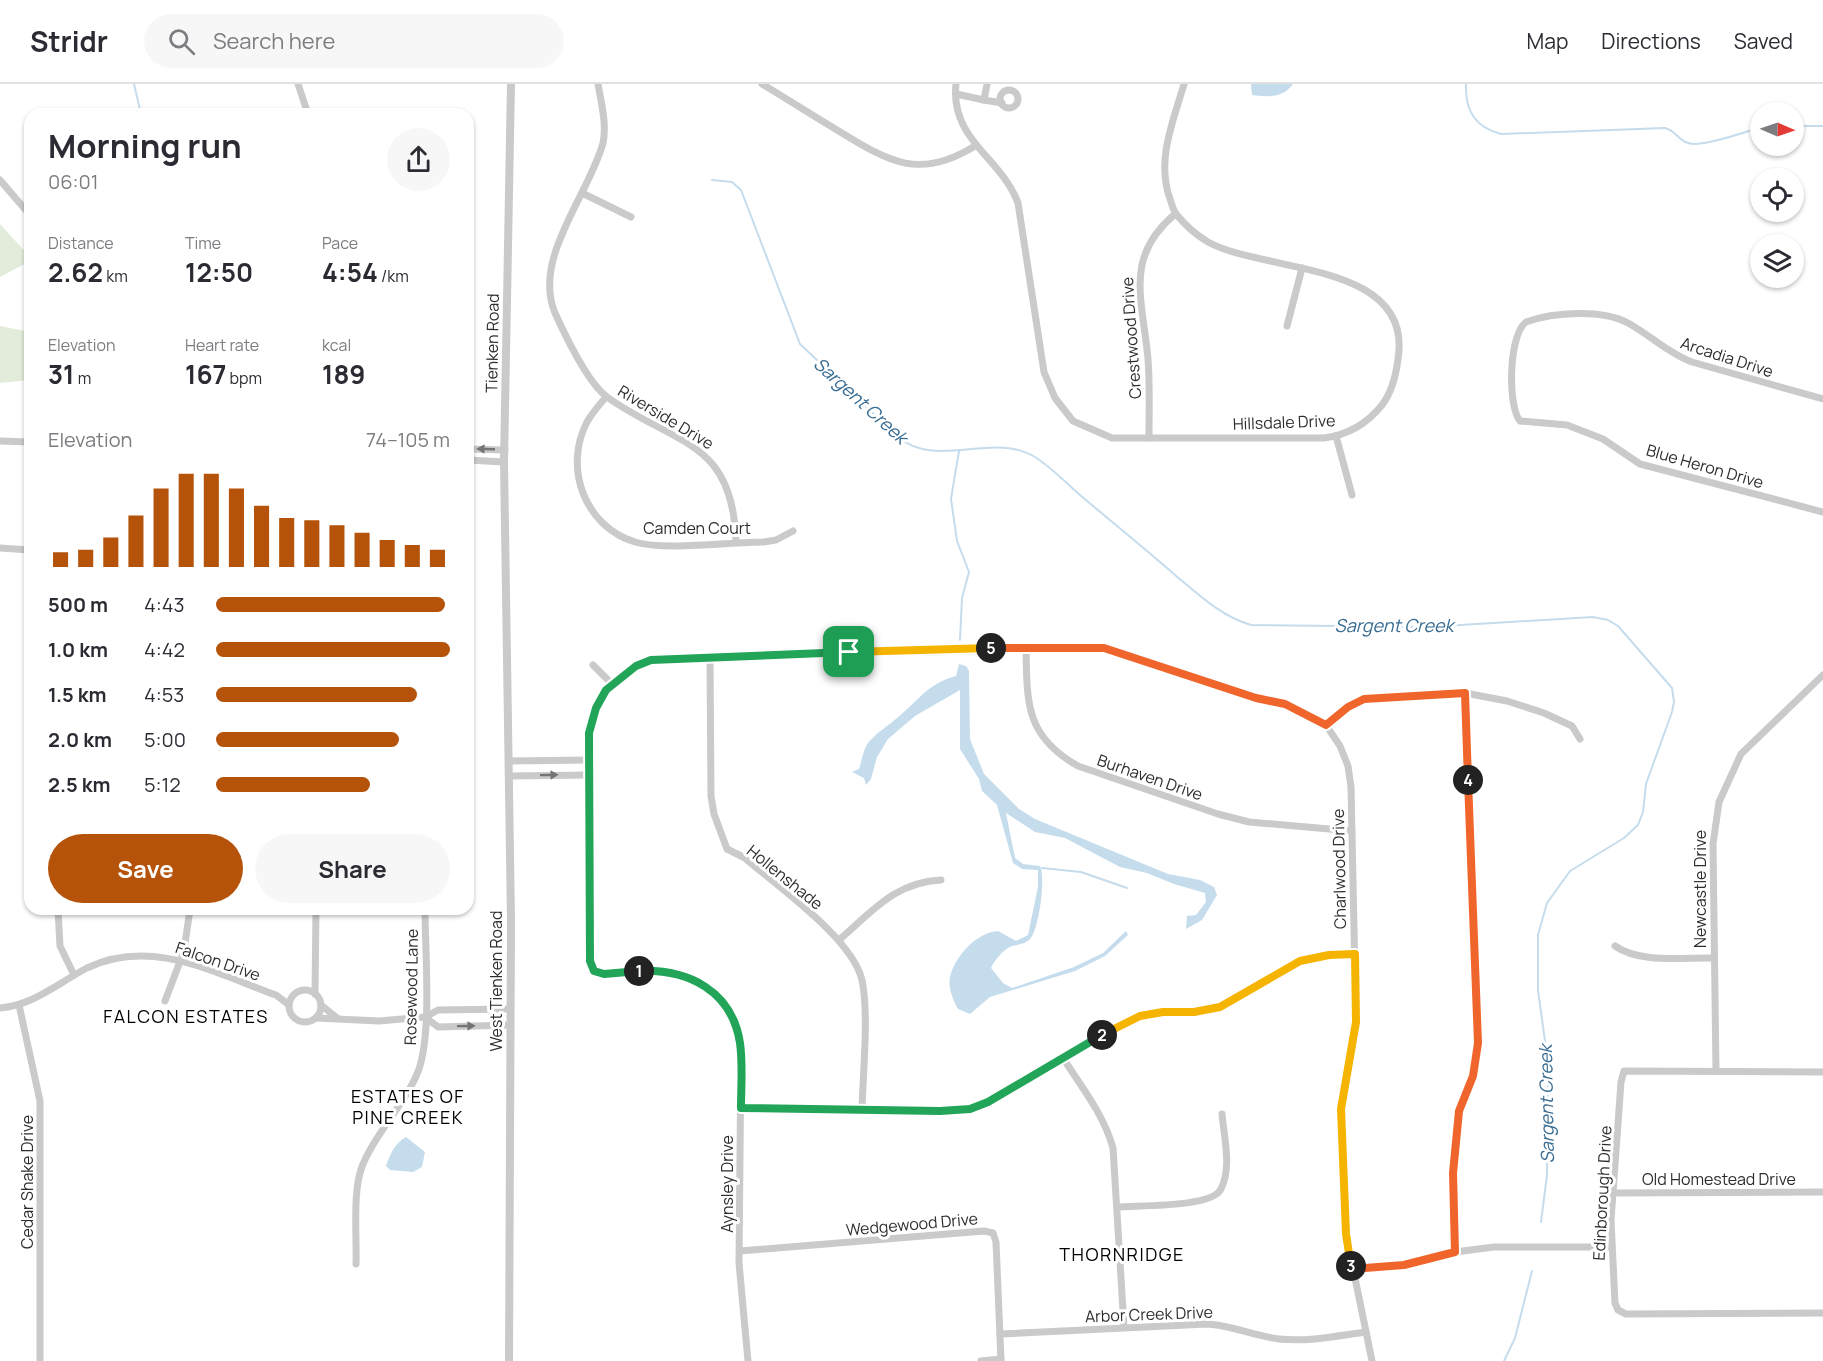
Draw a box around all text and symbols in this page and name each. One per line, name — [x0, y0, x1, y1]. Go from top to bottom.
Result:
search box — [144, 14, 564, 68]
text: Stridr — [30, 22, 108, 60]
icon: search — [165, 25, 198, 58]
text: Search here — [213, 26, 335, 56]
text: Map — [1527, 27, 1568, 55]
text: Directions — [1601, 27, 1701, 55]
text: Saved — [1734, 27, 1793, 55]
north arrow — [1750, 102, 1804, 156]
map controls — [1750, 102, 1804, 288]
text: Morning run — [48, 123, 242, 168]
button: share — [387, 128, 450, 191]
text: 06:01 — [48, 168, 99, 195]
button: locate — [1750, 168, 1804, 222]
text: Distance — [48, 232, 114, 254]
text: Time — [185, 232, 221, 254]
text: Pace — [322, 232, 358, 254]
button: layers — [1750, 234, 1804, 288]
text: 2.62 — [48, 254, 103, 290]
text: 12:50 — [185, 254, 253, 290]
text: 4:54 — [322, 254, 378, 290]
text: km — [103, 265, 128, 287]
text: /km — [378, 265, 409, 287]
street label: Crestwood Drive — [1116, 276, 1146, 400]
street label: Tienken Road — [480, 293, 504, 393]
street label: Arcadia Drive — [1678, 332, 1776, 382]
text: Elevation — [48, 334, 116, 356]
text: Heart rate — [185, 334, 259, 356]
text: kcal — [322, 334, 351, 356]
water label: Sargent Creek — [809, 351, 915, 451]
text: 31 — [48, 356, 75, 392]
text: 167 — [185, 356, 226, 392]
text: 189 — [322, 356, 365, 392]
text: m — [75, 367, 91, 389]
text: bpm — [226, 367, 262, 389]
street label: Riverside Drive — [614, 380, 718, 454]
street label: Hillsdale Drive — [1232, 409, 1336, 435]
text: Elevation — [48, 426, 132, 453]
text: 74–105 m — [366, 426, 450, 453]
street label: Blue Heron Drive — [1644, 439, 1766, 493]
one-way arrow — [477, 445, 496, 454]
street label: Camden Court — [643, 517, 751, 539]
text: 500 m — [48, 591, 108, 618]
text: 4:43 — [144, 591, 185, 618]
water label: Sargent Creek — [1335, 613, 1456, 637]
pin — [823, 626, 874, 677]
pin: 5 — [976, 633, 1006, 663]
icon: arrive — [832, 635, 865, 668]
text: 1.0 km — [48, 636, 108, 663]
text: 4:42 — [144, 636, 185, 663]
text: 5 — [986, 637, 996, 659]
text: 1.5 km — [48, 681, 107, 708]
text: 4:53 — [144, 681, 184, 708]
text: 2.0 km — [48, 726, 112, 753]
text: 5:00 — [144, 726, 186, 753]
street label: Burhaven Drive — [1094, 749, 1206, 805]
pin: 4 — [1453, 765, 1483, 795]
text: 4 — [1463, 769, 1473, 791]
one-way arrow — [540, 770, 559, 780]
text: 2.5 km — [48, 771, 110, 798]
text: 5:12 — [144, 771, 181, 798]
street label: Charlwood Drive — [1327, 809, 1351, 929]
street label: Newcastle Drive — [1689, 830, 1711, 948]
button: Save — [48, 834, 243, 903]
button: Share — [255, 834, 450, 903]
street label: Hollenshade — [742, 839, 828, 915]
street label: West Tienken Road — [485, 911, 507, 1051]
street label: Rosewood Lane — [399, 929, 423, 1045]
street label: Falcon Drive — [173, 936, 263, 986]
pin: 1 — [624, 956, 654, 986]
text: 1 — [635, 960, 643, 982]
district label: FALCON ESTATES — [103, 1004, 269, 1028]
pin: 2 — [1087, 1020, 1117, 1050]
one-way arrow — [457, 1021, 476, 1031]
text: 2 — [1097, 1024, 1107, 1046]
water label: Sargent Creek — [1533, 1041, 1559, 1164]
district label: ESTATES OF PINE CREEK — [351, 1084, 465, 1129]
street label: Cedar Shake Drive — [16, 1115, 38, 1249]
street label: Edinborough Drive — [1587, 1125, 1617, 1261]
street label: Aynsley Drive — [716, 1135, 738, 1233]
street label: Old Homestead Drive — [1642, 1168, 1796, 1190]
street label: Wedgewood Drive — [845, 1207, 979, 1241]
district label: THORNRIDGE — [1059, 1242, 1185, 1266]
pin: 3 — [1336, 1251, 1366, 1281]
text: 3 — [1346, 1255, 1356, 1277]
street label: Arbor Creek Drive — [1085, 1301, 1213, 1327]

